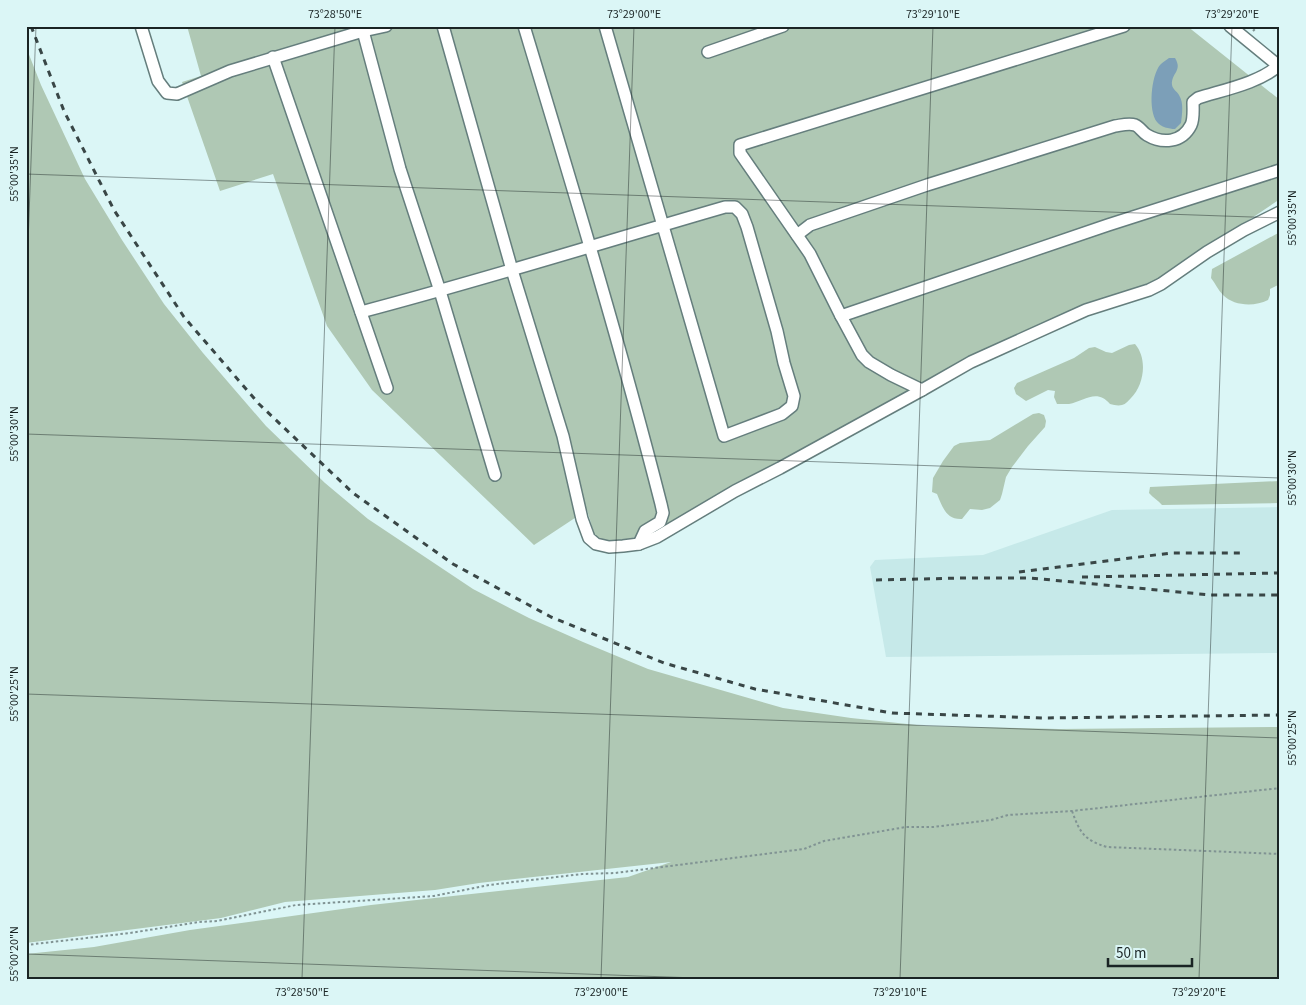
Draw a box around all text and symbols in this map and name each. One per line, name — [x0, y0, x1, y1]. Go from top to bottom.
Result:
text: 73°28'50"E — [308, 6, 362, 23]
text: 73°29'00"E — [607, 6, 661, 23]
text: 73°29'10"E — [906, 6, 960, 23]
text: 73°29'20"E — [1205, 6, 1259, 23]
text: 55°00'35"N — [6, 146, 23, 202]
text: 55°00'35"N — [1284, 190, 1301, 246]
text: 55°00'30"N — [6, 406, 23, 462]
text: 55°00'30"N — [1284, 450, 1301, 506]
text: 55°00'25"N — [6, 666, 23, 722]
text: 55°00'25"N — [1284, 710, 1301, 766]
text: 55°00'20"N — [6, 926, 23, 982]
scale bar — [1108, 935, 1192, 967]
text: 50 m — [1116, 943, 1146, 964]
text: 73°28'50"E — [275, 984, 329, 1001]
text: 73°29'00"E — [574, 984, 628, 1001]
text: 73°29'10"E — [873, 984, 927, 1001]
text: 73°29'20"E — [1172, 984, 1226, 1001]

